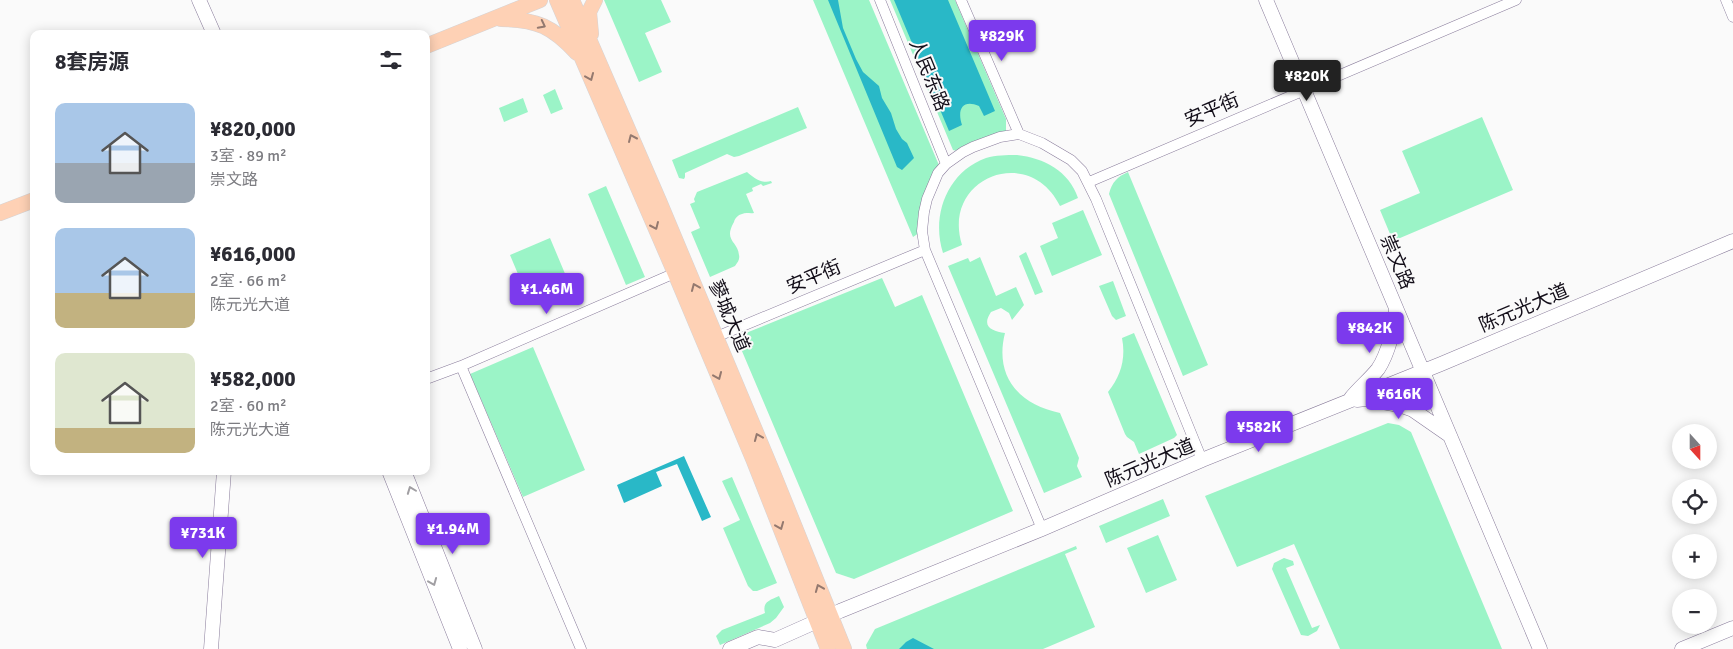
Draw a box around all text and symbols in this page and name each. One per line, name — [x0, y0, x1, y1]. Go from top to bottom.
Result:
one-way arrow — [537, 19, 546, 29]
pin: ¥829K — [967, 20, 1037, 62]
text: ¥829K — [980, 26, 1024, 46]
street label: 人民东路 — [904, 35, 954, 115]
icon: filters — [377, 46, 405, 74]
text: 8套房源 — [55, 49, 129, 75]
pin: ¥820K — [1272, 59, 1342, 102]
text: ¥820K — [1285, 66, 1329, 86]
one-way arrow — [584, 72, 594, 81]
street label: 安平街 — [1181, 88, 1243, 132]
text: ¥820,000 — [210, 116, 296, 142]
icon: home — [95, 123, 155, 183]
one-way arrow — [627, 134, 638, 143]
text: 3室 · 89 m² — [210, 146, 287, 166]
text: 崇文路 — [210, 170, 258, 190]
one-way arrow — [648, 221, 659, 230]
street label: 崇文路 — [1375, 231, 1419, 293]
text: ¥616,000 — [210, 241, 296, 267]
icon: home — [95, 248, 155, 308]
street label: 安平街 — [783, 255, 845, 299]
text: 2室 · 66 m² — [210, 271, 287, 291]
pin: ¥1.46M — [506, 272, 588, 315]
street label: 蓼城大道 — [703, 276, 755, 356]
street label: 陈元光大道 — [1476, 278, 1572, 338]
text: ¥1.46M — [521, 279, 573, 299]
one-way arrow — [691, 283, 702, 292]
text: 陈元光大道 — [210, 295, 290, 315]
pin: ¥842K — [1335, 312, 1405, 354]
text: ¥842K — [1348, 318, 1392, 338]
text: ¥582,000 — [210, 366, 296, 392]
one-way arrow — [712, 371, 723, 380]
icon: home — [95, 373, 155, 433]
pin: ¥616K — [1364, 378, 1434, 420]
text: ¥616K — [1377, 384, 1421, 404]
text: 2室 · 60 m² — [210, 396, 287, 416]
pin: ¥582K — [1224, 410, 1294, 453]
text: ¥582K — [1237, 417, 1281, 437]
text: 陈元光大道 — [210, 420, 290, 440]
north arrow — [1672, 424, 1718, 469]
map controls — [1672, 424, 1717, 634]
one-way arrow — [754, 433, 765, 442]
street label: 陈元光大道 — [1102, 433, 1198, 493]
button: locate — [1672, 479, 1717, 524]
one-way arrow — [407, 486, 418, 495]
pin: ¥1.94M — [412, 512, 494, 555]
pin: ¥731K — [168, 516, 238, 559]
text: ¥1.94M — [427, 519, 479, 539]
one-way arrow — [774, 521, 785, 530]
text: ¥731K — [181, 523, 225, 543]
button: + — [1672, 534, 1717, 579]
one-way arrow — [427, 577, 437, 585]
one-way arrow — [815, 584, 825, 593]
button: − — [1672, 589, 1717, 634]

